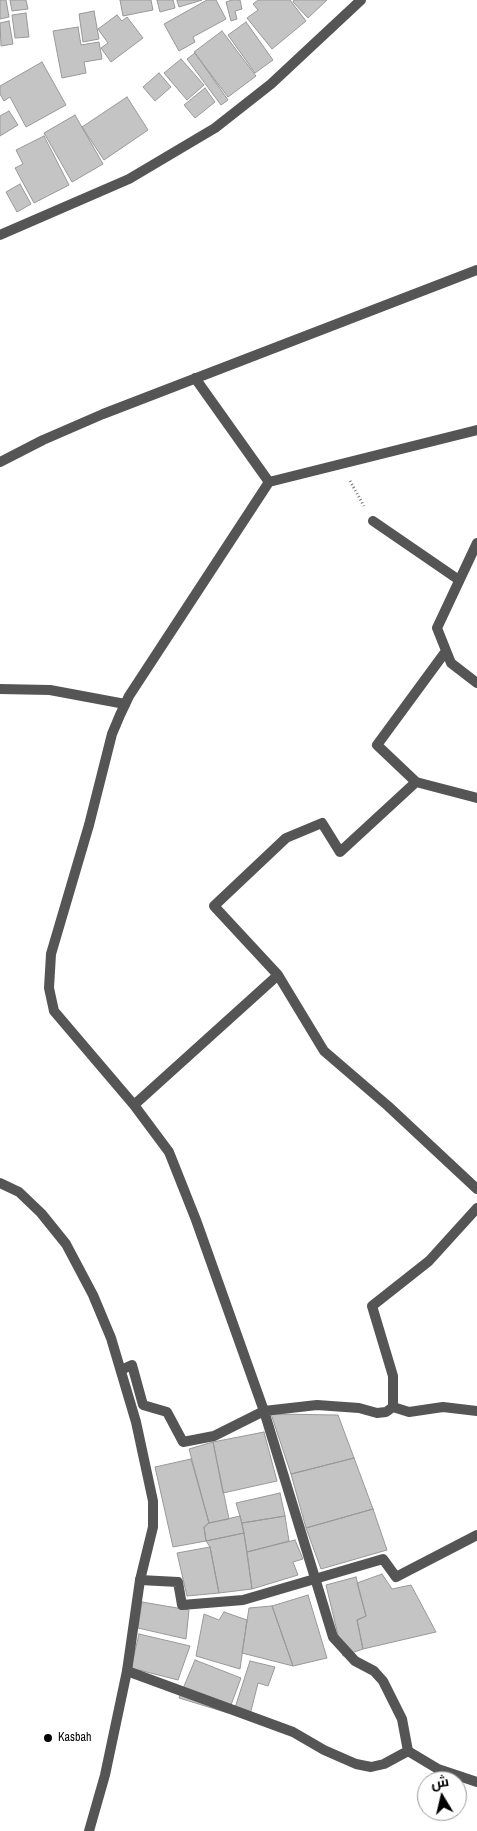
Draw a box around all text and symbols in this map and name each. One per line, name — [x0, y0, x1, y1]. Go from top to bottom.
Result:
place label: Kasbah — [58, 1731, 91, 1745]
marker: Kasbah — [42, 1732, 54, 1744]
north arrow — [417, 1771, 467, 1821]
text: ش — [430, 1772, 450, 1792]

